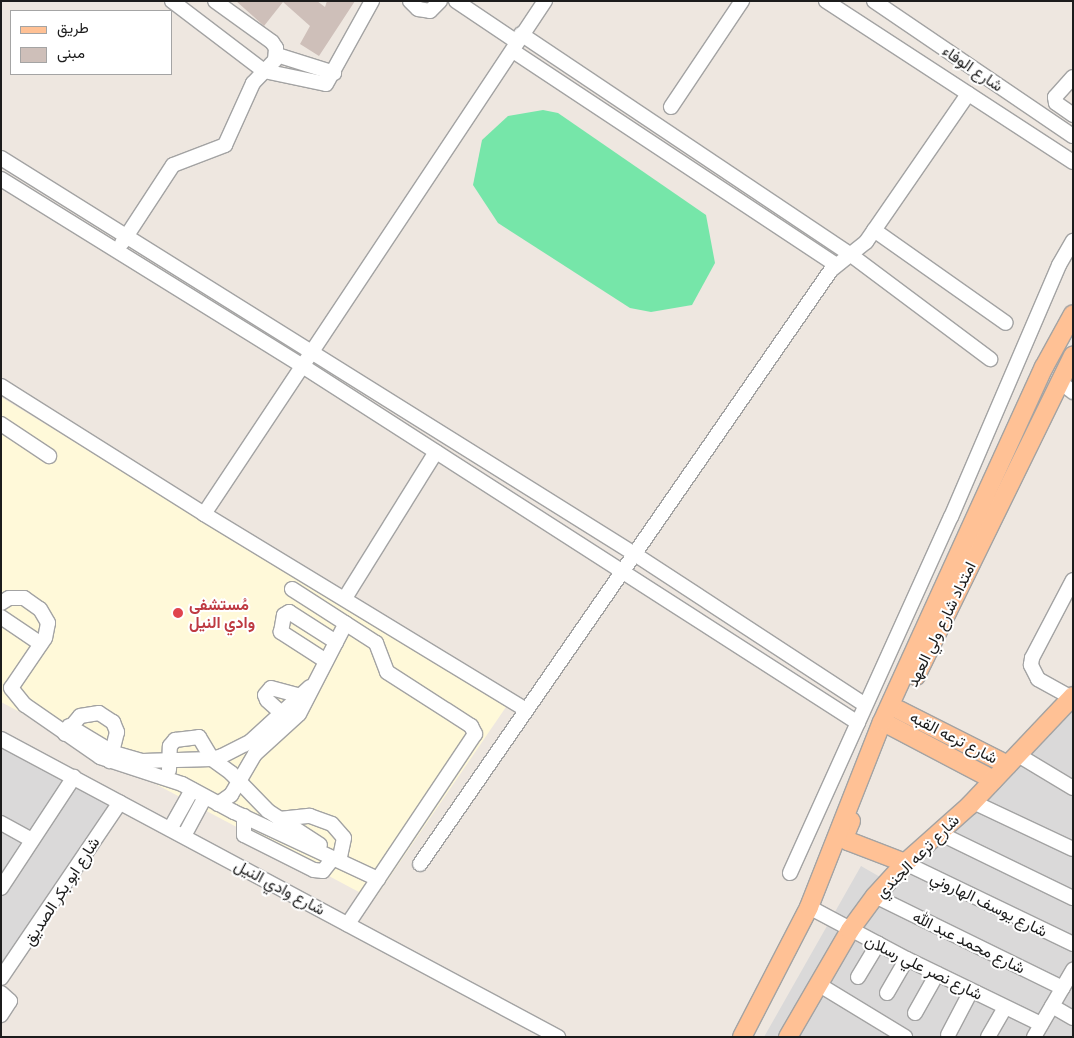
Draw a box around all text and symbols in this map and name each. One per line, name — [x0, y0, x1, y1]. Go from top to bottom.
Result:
legend — [10, 10, 172, 75]
text: طريق — [57, 18, 89, 36]
street label: شارع الوفاء — [939, 41, 1007, 95]
text: مبنى — [57, 43, 85, 61]
street label: امتداد شارع ولي العهد — [902, 558, 980, 690]
place label: مُستشفى وادي النيل — [189, 594, 255, 632]
marker: مُستشفى وادي النيل — [171, 606, 185, 620]
street label: شارع ترعه القبه — [907, 707, 1001, 767]
street label: شارع ترعه الجندي — [871, 810, 963, 902]
street label: شارع ابو بكر الصديق — [19, 833, 103, 949]
street label: شارع وادي النيل — [231, 855, 329, 919]
street label: شارع يوسف الهاروني — [927, 867, 1051, 941]
street label: شارع محمد عبد الله — [910, 907, 1028, 977]
street label: شارع نصر علي رسلان — [862, 930, 986, 1004]

